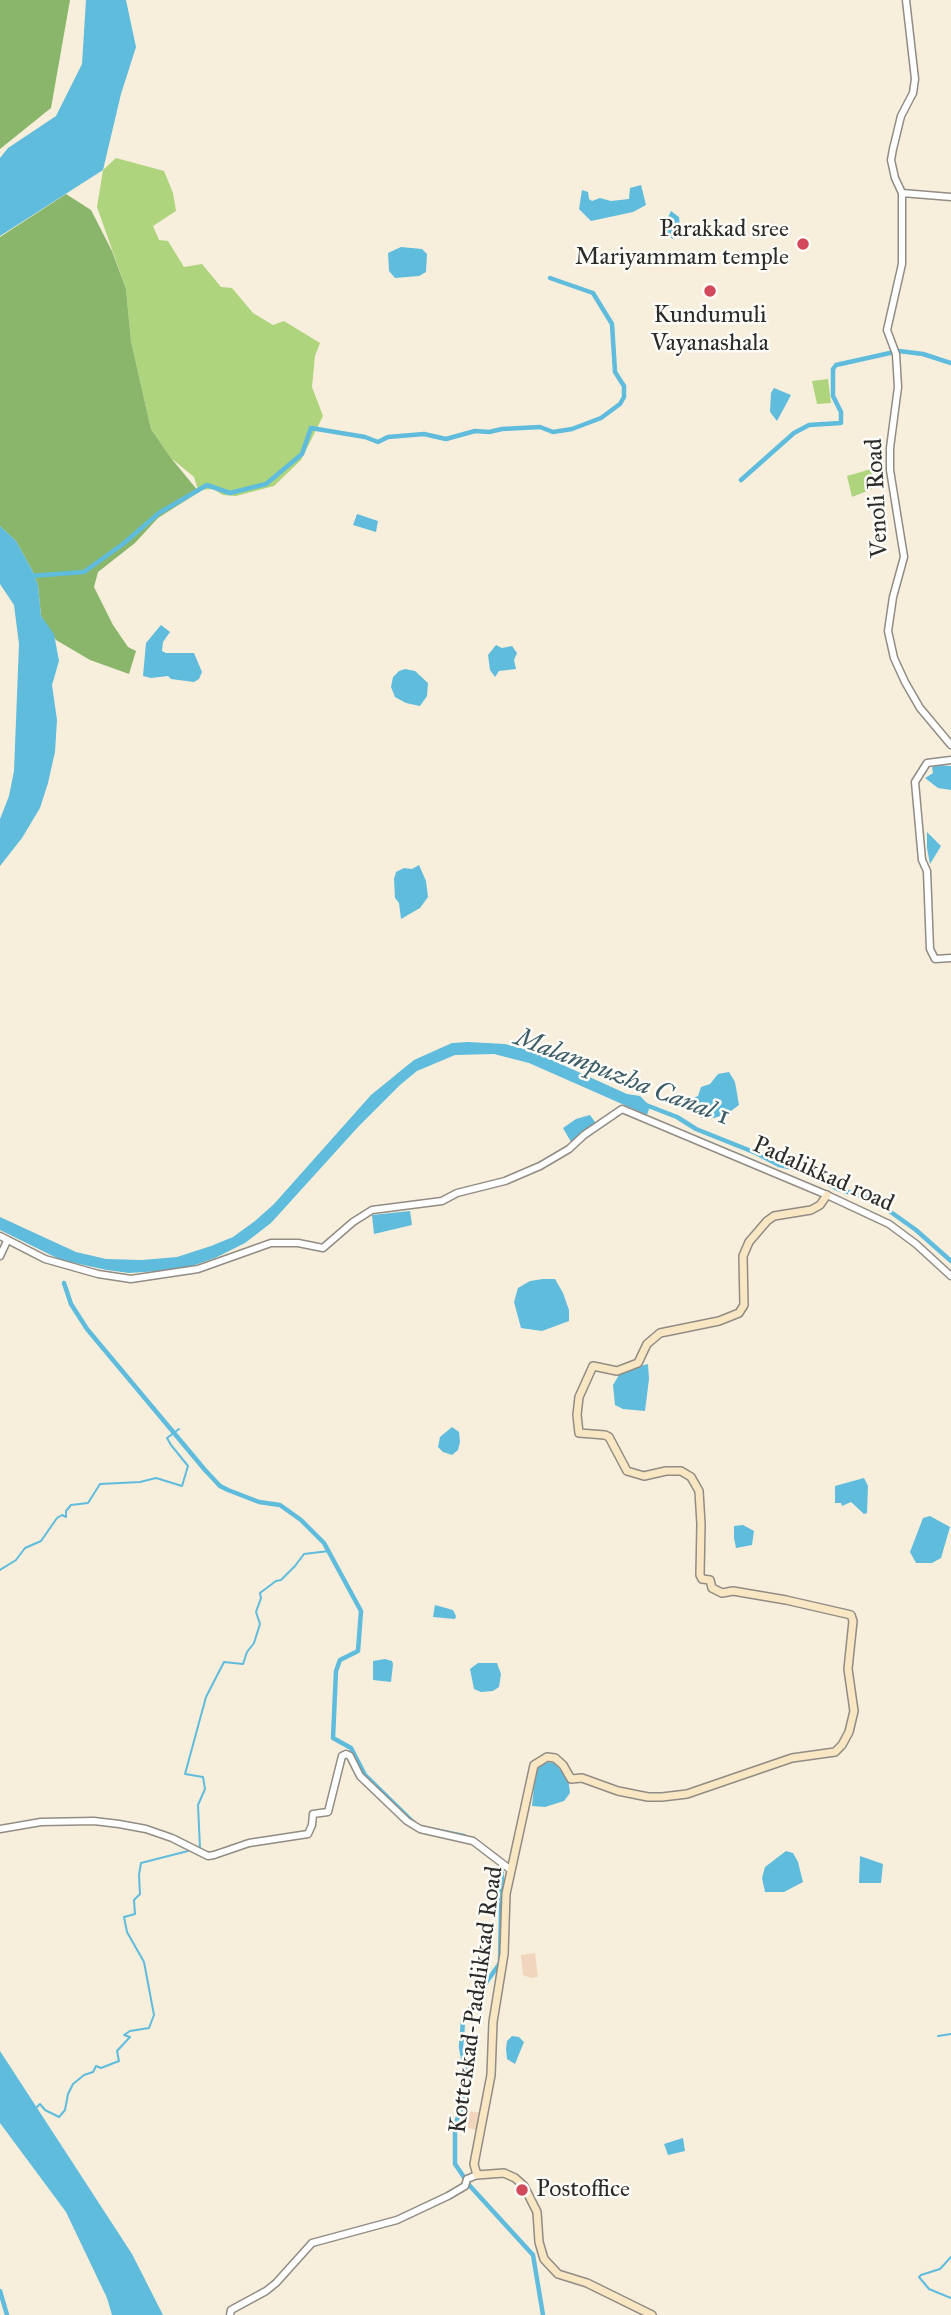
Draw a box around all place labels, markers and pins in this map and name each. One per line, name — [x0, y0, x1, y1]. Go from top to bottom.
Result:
place label: Parakkad sree Mariyammam temple — [575, 216, 789, 272]
marker: Parakkad sree Mariyammam temple — [795, 236, 811, 252]
marker: Kundumuli Vayanashala — [702, 283, 718, 299]
place label: Kundumuli Vayanashala — [651, 302, 769, 358]
place label: Postoffice — [536, 2176, 630, 2204]
marker: Postoffice — [514, 2182, 530, 2198]

